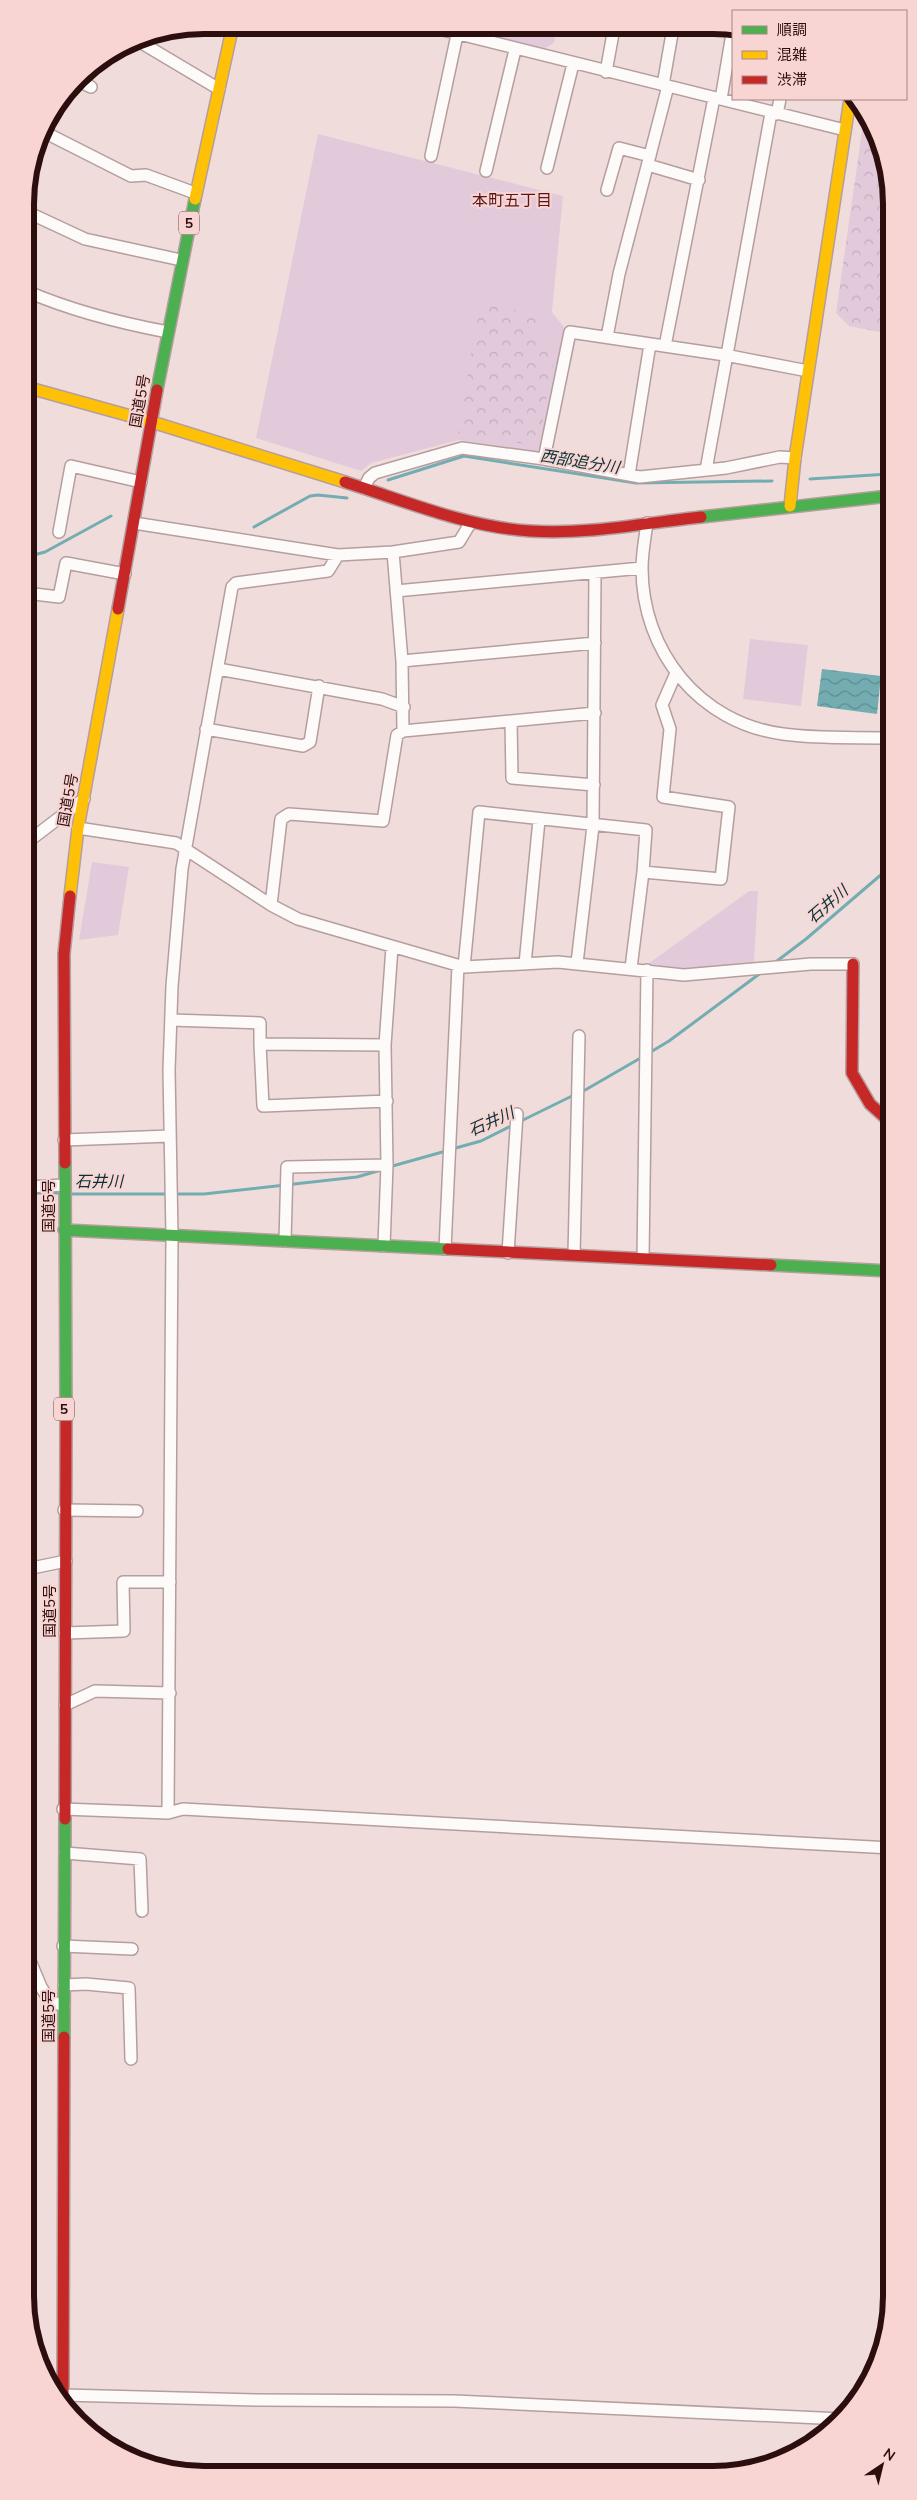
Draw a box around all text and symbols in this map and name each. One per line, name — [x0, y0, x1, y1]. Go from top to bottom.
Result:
legend — [732, 10, 907, 100]
text: 順調 — [777, 20, 807, 40]
text: 混雑 — [777, 45, 807, 65]
text: 渋滞 — [777, 70, 807, 90]
district label: 本町五丁目 — [472, 190, 552, 212]
road number: 5 — [179, 212, 199, 234]
street label: 国道5号 — [125, 373, 155, 429]
water label: 西部追分川 — [539, 445, 623, 479]
street label: 国道5号 — [53, 772, 83, 828]
water label: 石井川 — [802, 879, 854, 929]
water label: 石井川 — [465, 1101, 520, 1142]
water label: 石井川 — [75, 1171, 125, 1193]
street label: 国道5号 — [39, 1179, 59, 1233]
road number: 5 — [54, 1398, 74, 1420]
street label: 国道5号 — [40, 1584, 60, 1638]
street label: 国道5号 — [39, 1989, 59, 2043]
north arrow — [857, 2440, 907, 2490]
text: N — [879, 2444, 899, 2466]

